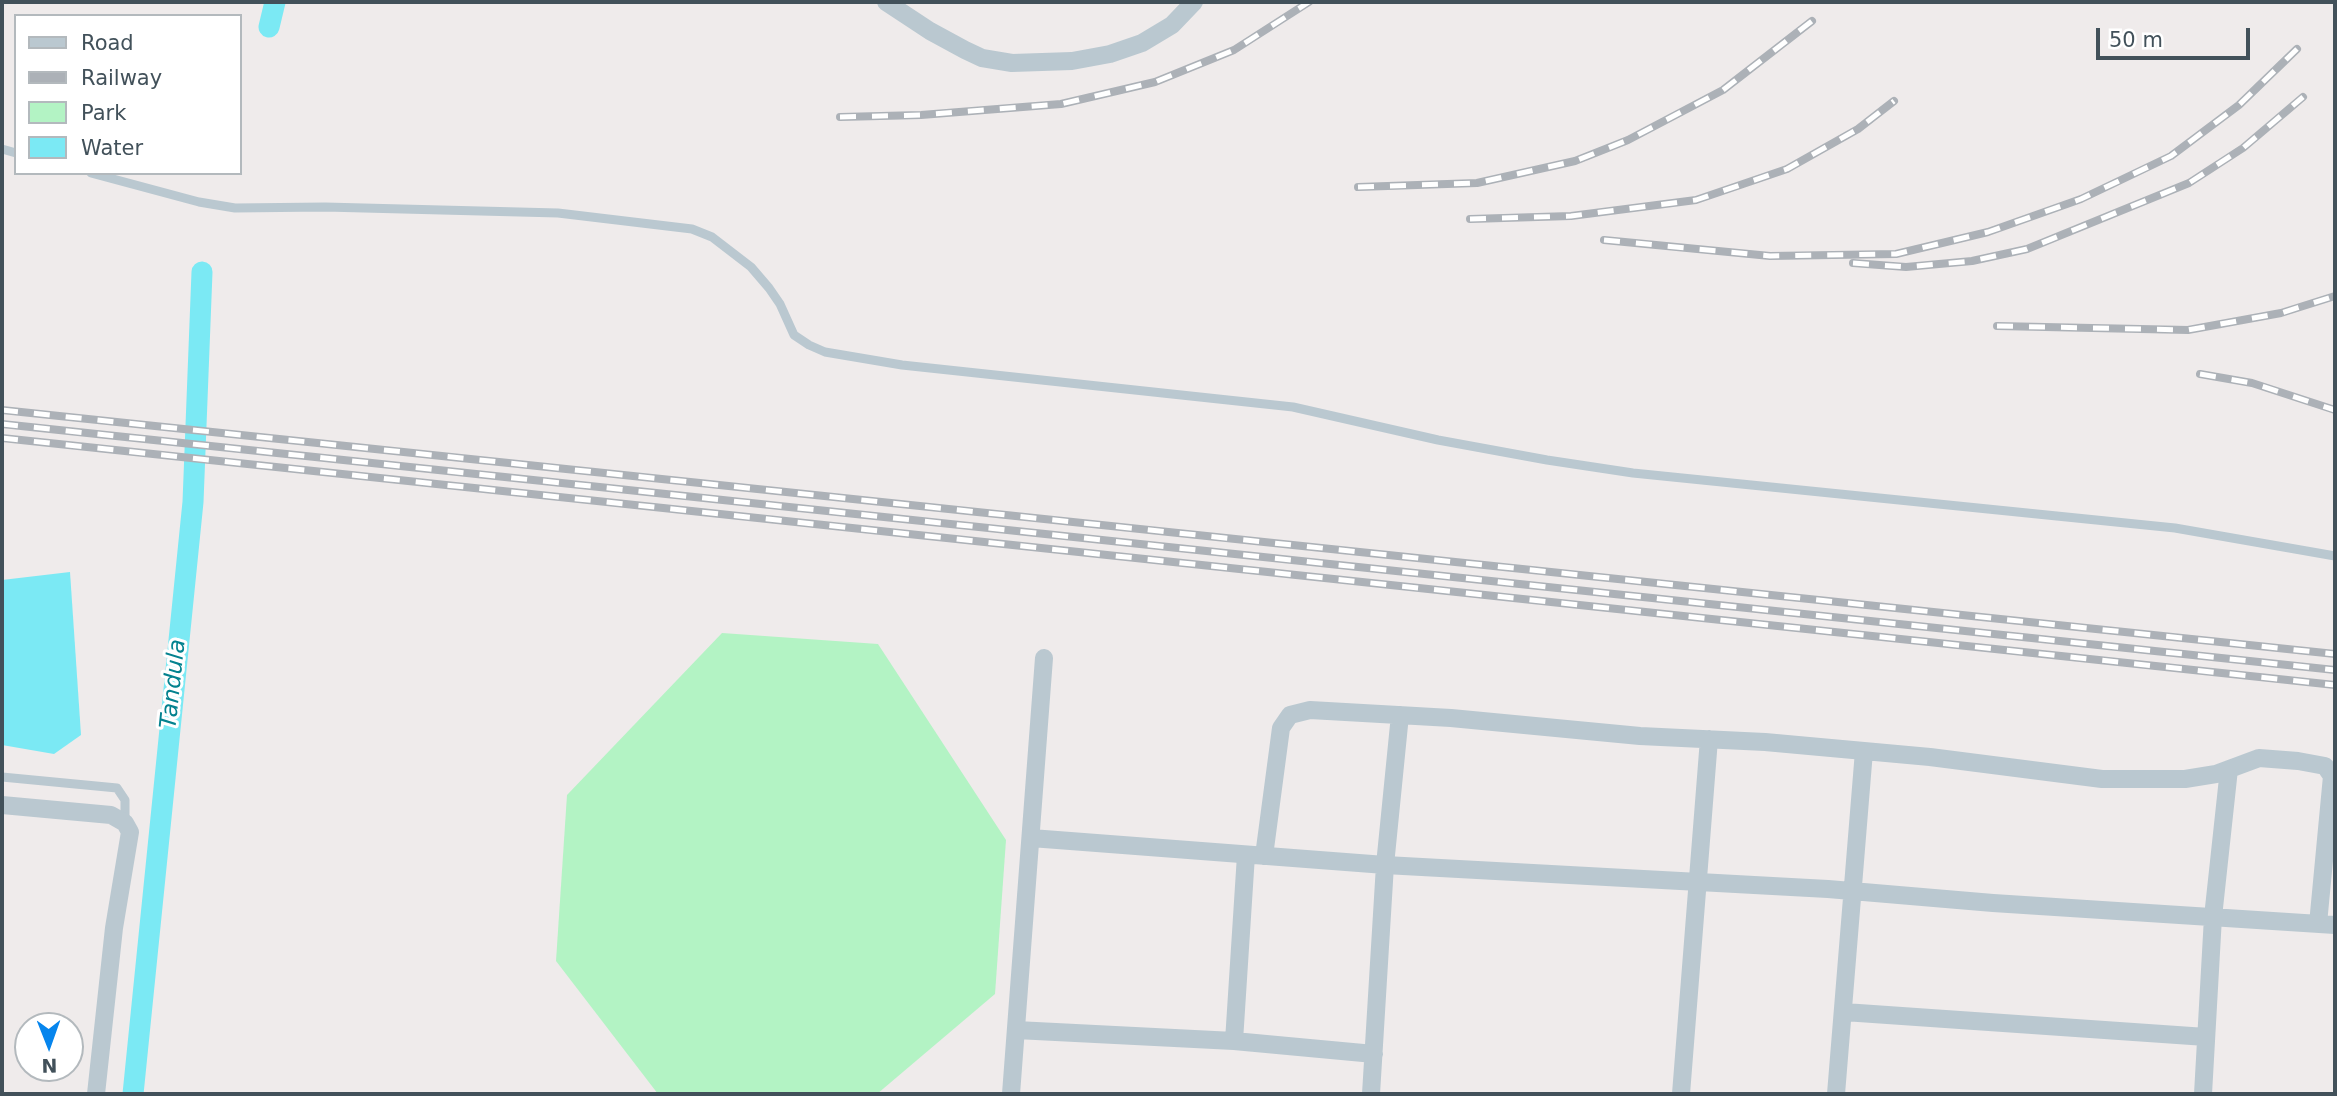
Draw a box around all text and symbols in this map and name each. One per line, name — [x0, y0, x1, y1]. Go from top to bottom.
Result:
legend — [14, 14, 242, 175]
scale bar — [2099, 14, 2253, 58]
text: 50 m — [2109, 28, 2163, 52]
text: Road — [81, 31, 134, 55]
text: Railway — [81, 66, 162, 90]
text: Park — [81, 101, 126, 125]
text: Water — [81, 136, 143, 160]
water label: Tandula — [156, 638, 192, 730]
north arrow — [14, 1012, 84, 1082]
text: N — [41, 1055, 57, 1077]

